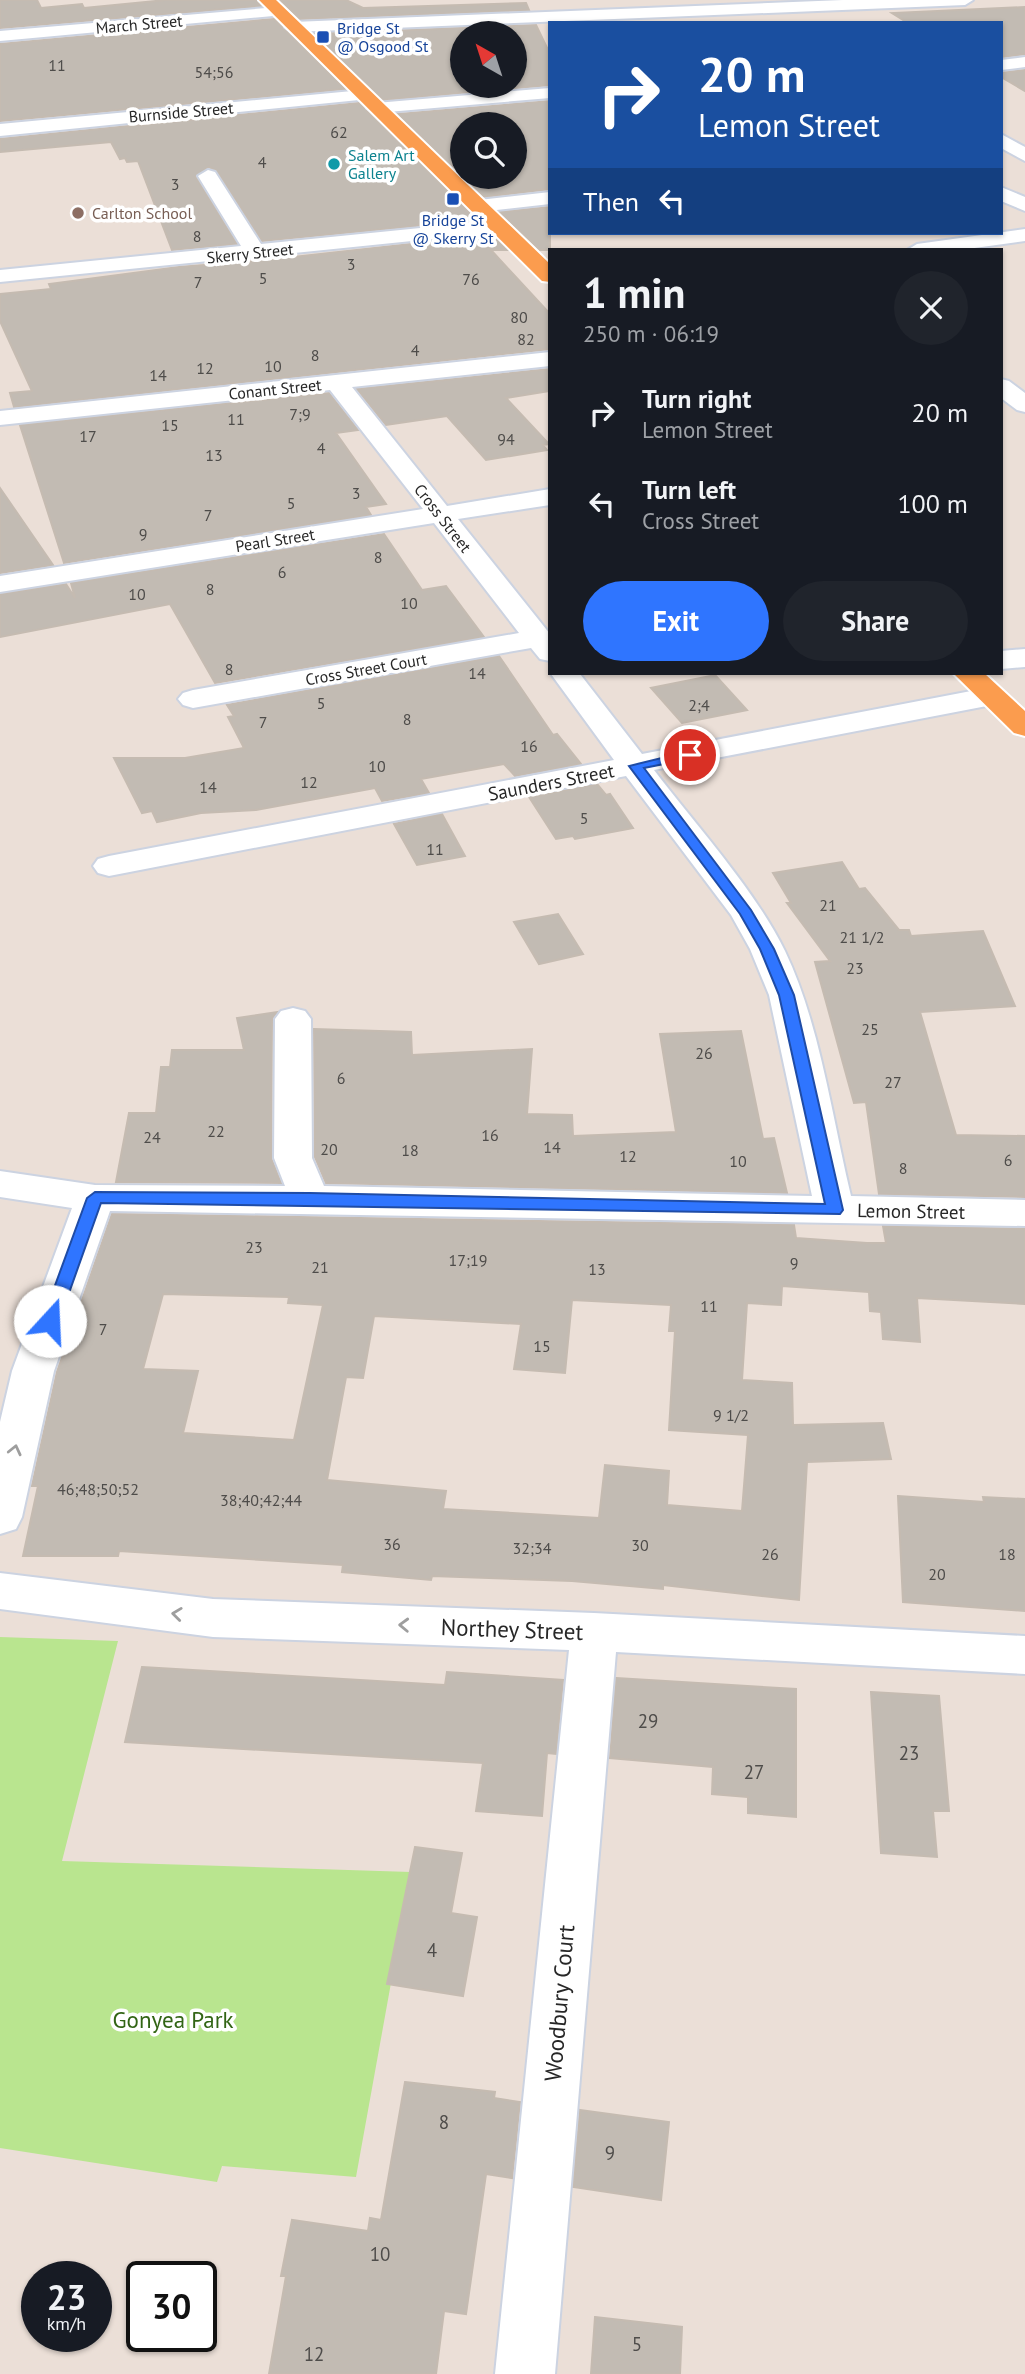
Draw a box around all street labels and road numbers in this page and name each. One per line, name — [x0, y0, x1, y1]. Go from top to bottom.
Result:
street label: March Street — [95, 10, 184, 38]
street label: Burnside Street — [128, 97, 235, 127]
street label: Skerry Street — [206, 238, 295, 267]
street label: Conant Street — [228, 374, 323, 404]
street label: Cross Street — [410, 480, 476, 557]
street label: Pearl Street — [234, 524, 316, 556]
street label: Cross Street Court — [304, 648, 429, 690]
street label: Saunders Street — [486, 758, 617, 806]
street label: Lemon Street — [857, 1198, 966, 1224]
street label: Northey Street — [440, 1612, 584, 1646]
street label: Woodbury Court — [538, 1923, 580, 2083]

